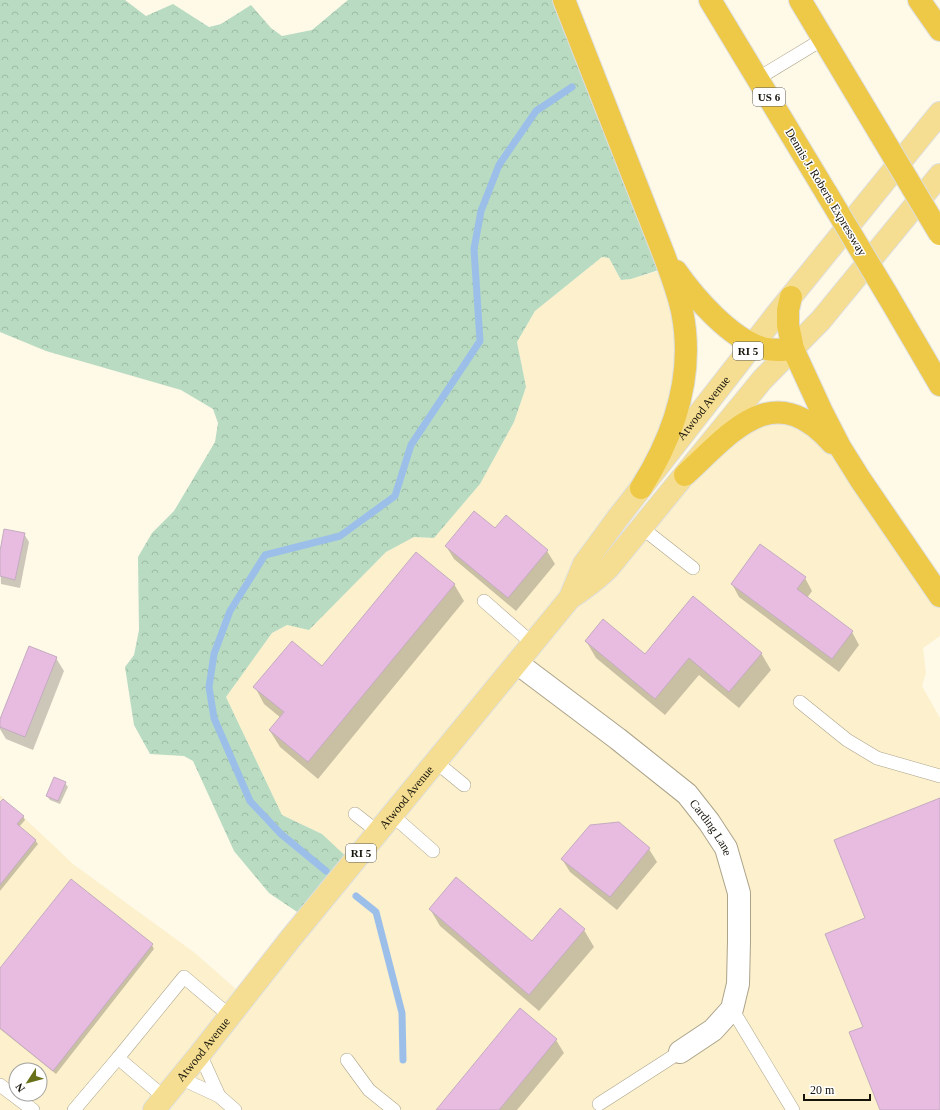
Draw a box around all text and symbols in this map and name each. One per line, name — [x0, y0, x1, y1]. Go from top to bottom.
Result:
road number: US 6 — [753, 88, 785, 106]
street label: Dennis J. Roberts Expressway — [782, 126, 870, 258]
road number: RI 5 — [733, 342, 763, 360]
street label: Atwood Avenue — [674, 373, 733, 443]
street label: Atwood Avenue — [377, 763, 436, 832]
street label: Carding Lane — [687, 796, 735, 857]
road number: RI 5 — [346, 844, 376, 862]
street label: Atwood Avenue — [174, 1015, 233, 1084]
north arrow — [8, 1062, 48, 1102]
scale bar — [804, 1076, 870, 1102]
text: N — [13, 1081, 27, 1095]
text: 20 m — [810, 1083, 835, 1097]

